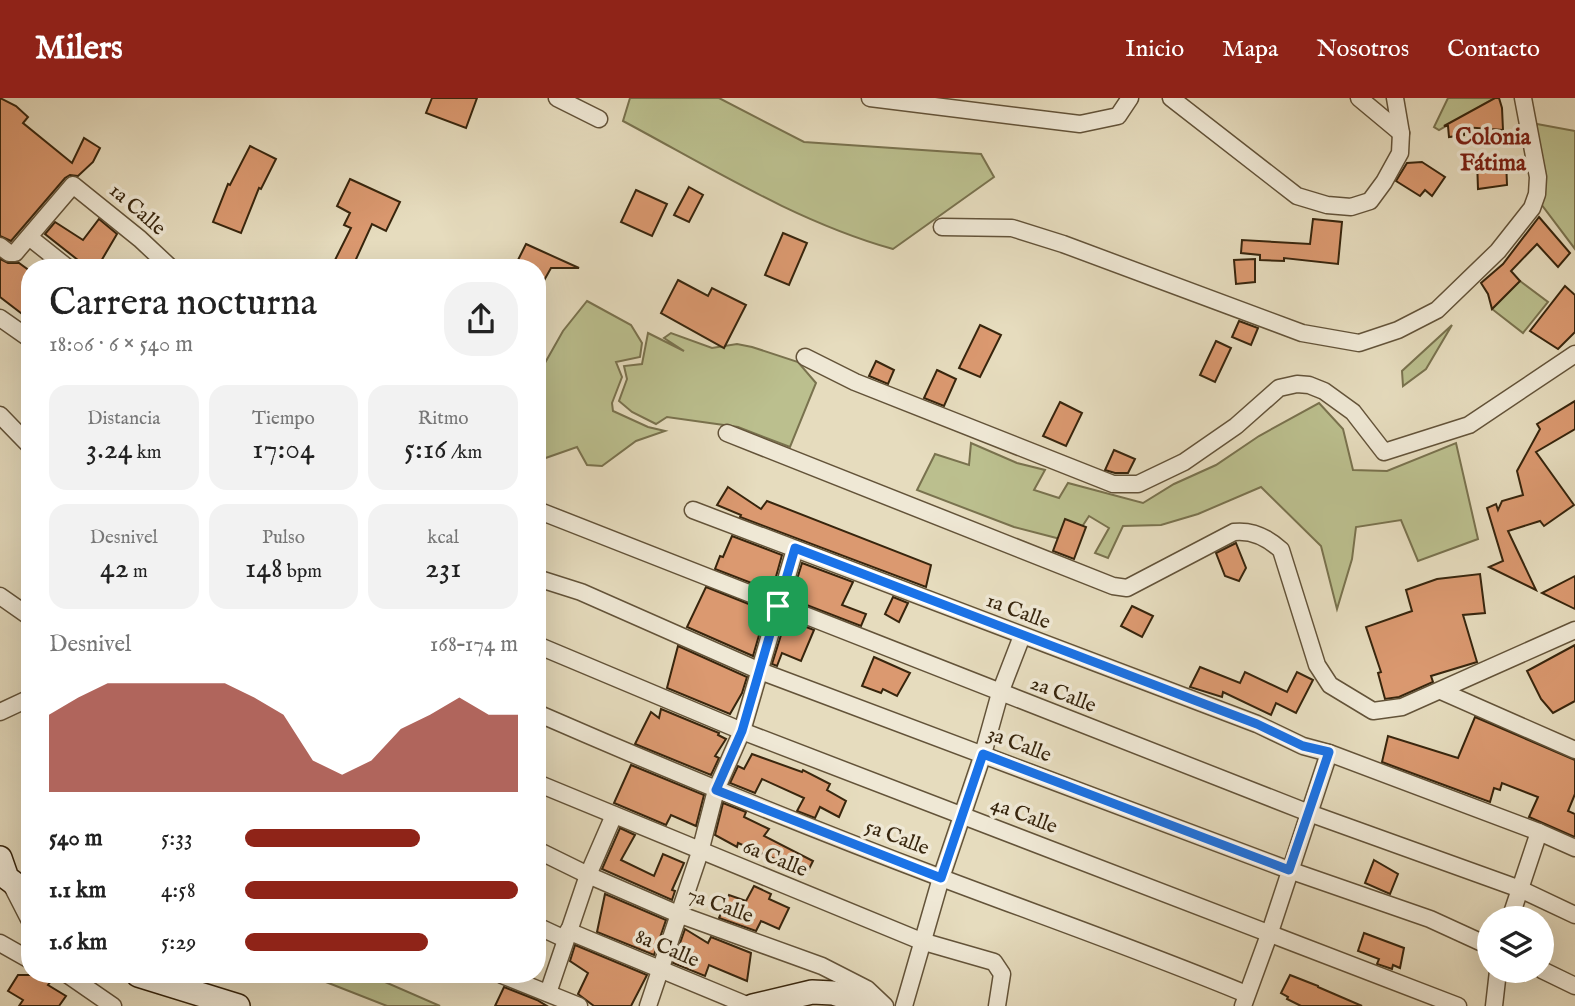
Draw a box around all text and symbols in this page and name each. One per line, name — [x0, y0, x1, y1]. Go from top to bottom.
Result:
text: Milers — [35, 28, 123, 70]
text: Inicio — [1125, 34, 1184, 65]
text: Mapa — [1222, 34, 1278, 65]
text: Nosotros — [1316, 34, 1409, 65]
text: Contacto — [1447, 34, 1540, 65]
district label: Colonia Fátima — [1455, 123, 1532, 178]
street label: 1a Calle — [103, 178, 171, 242]
text: Carrera nocturna — [49, 280, 317, 328]
button: share — [444, 282, 518, 356]
text: 18:06 · 6 × 540 m — [49, 330, 193, 359]
text: Distancia — [87, 407, 160, 431]
text: Tiempo — [252, 407, 315, 431]
text: Ritmo — [418, 407, 469, 431]
text: 3.24 — [86, 431, 133, 469]
text: 17:04 — [252, 431, 315, 469]
text: 5:16 — [404, 431, 447, 469]
text: km — [133, 441, 162, 465]
text: /km — [447, 441, 482, 465]
text: Desnivel — [90, 526, 158, 550]
text: Pulso — [262, 526, 305, 550]
text: kcal — [427, 526, 459, 550]
text: 42 — [100, 550, 129, 588]
text: 148 — [245, 550, 283, 588]
text: 231 — [425, 550, 461, 588]
text: m — [129, 560, 148, 584]
text: bpm — [283, 560, 322, 584]
pin — [748, 576, 808, 636]
icon: arrive — [759, 587, 797, 625]
street label: 1a Calle — [982, 587, 1054, 637]
text: Desnivel — [49, 630, 131, 659]
text: 168–174 m — [430, 630, 518, 659]
street label: 2a Calle — [1026, 670, 1100, 720]
street label: 3a Calle — [983, 720, 1055, 770]
street label: 4a Calle — [987, 791, 1061, 841]
street label: 5a Calle — [861, 813, 933, 863]
text: 540 m — [49, 824, 103, 853]
text: 5:33 — [161, 824, 193, 853]
street label: 6a Calle — [739, 834, 812, 884]
text: 1.1 km — [49, 876, 106, 905]
text: 4:58 — [161, 876, 196, 905]
street label: 7a Calle — [683, 882, 757, 931]
map controls — [1477, 906, 1554, 983]
button: layers — [1477, 906, 1554, 983]
street label: 8a Calle — [631, 923, 703, 975]
text: 1.6 km — [49, 928, 107, 957]
text: 5:29 — [161, 928, 196, 957]

